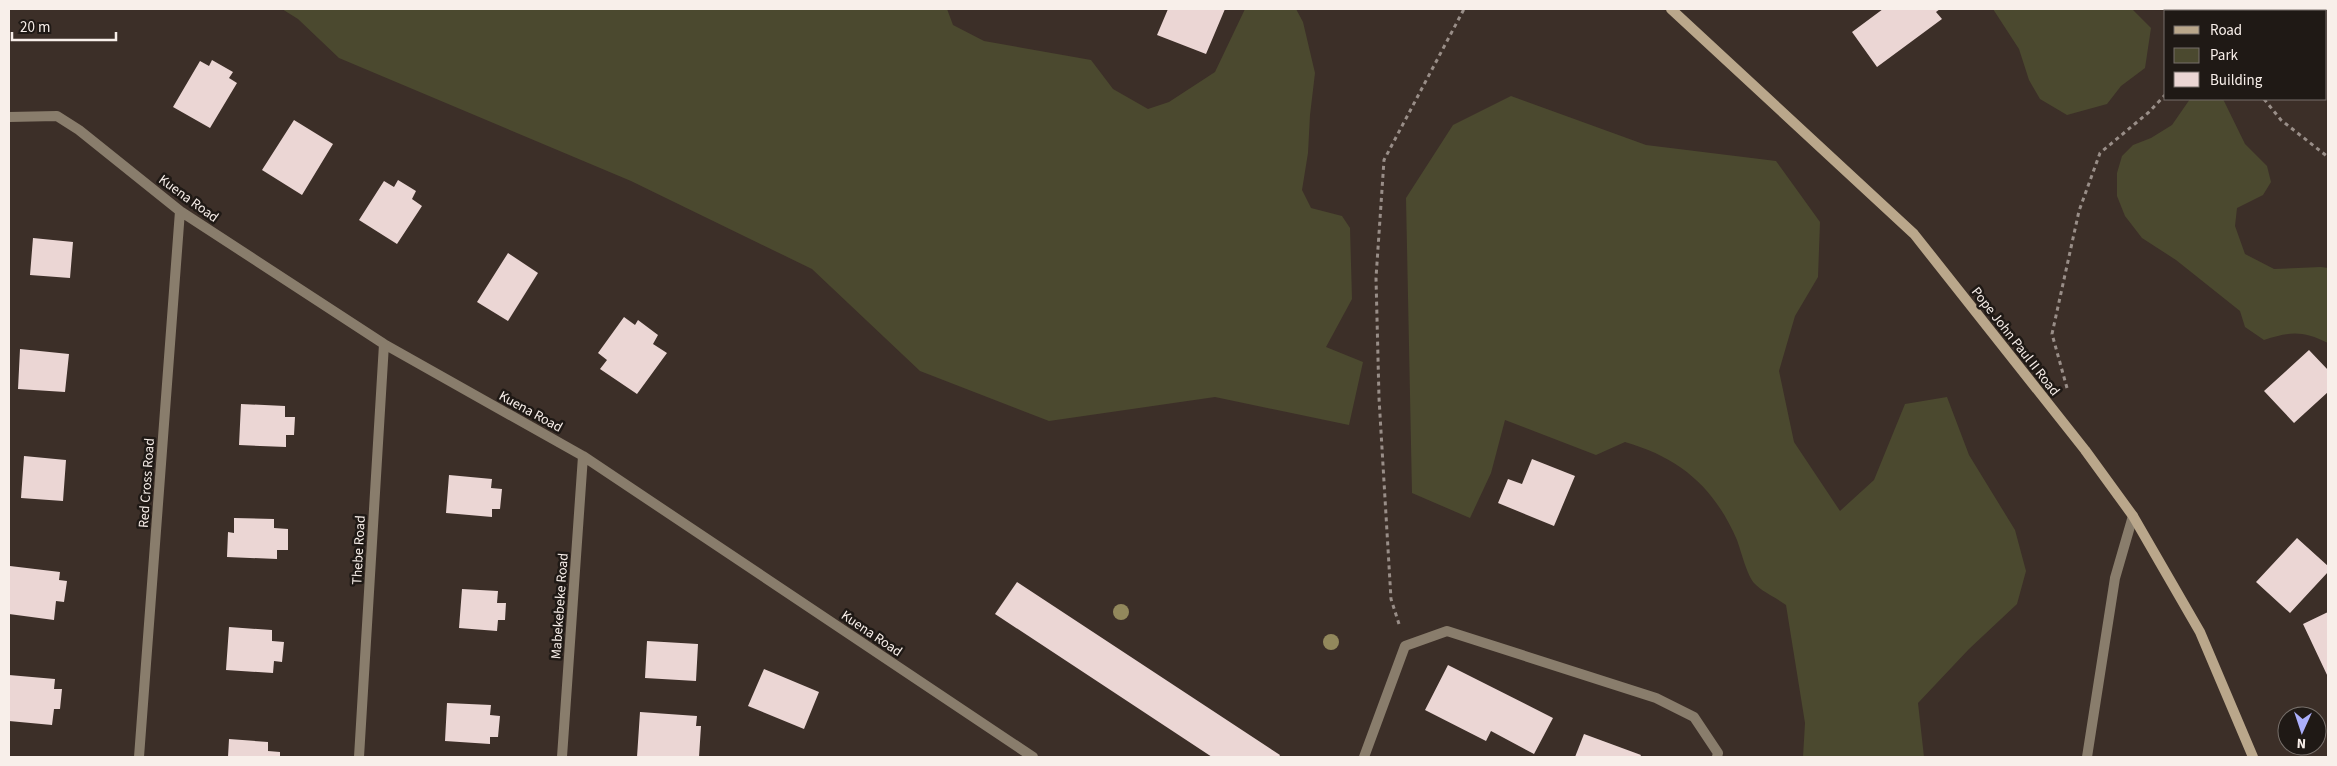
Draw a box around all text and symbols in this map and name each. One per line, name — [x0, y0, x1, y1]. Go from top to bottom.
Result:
scale bar — [12, 10, 116, 42]
legend — [2164, 10, 2327, 100]
text: 20 m — [20, 17, 50, 38]
text: Road — [2210, 20, 2242, 41]
text: Park — [2210, 45, 2239, 66]
text: Building — [2210, 70, 2263, 91]
street label: Kuena Road — [154, 170, 223, 227]
street label: Pope John Paul II Road — [1966, 283, 2064, 400]
street label: Kuena Road — [495, 386, 566, 438]
street label: Red Cross Road — [134, 437, 160, 529]
street label: Thebe Road — [347, 515, 371, 585]
street label: Mabekebeke Road — [546, 552, 574, 660]
street label: Kuena Road — [837, 606, 906, 662]
north arrow — [2277, 706, 2327, 756]
text: N — [2296, 733, 2307, 753]

